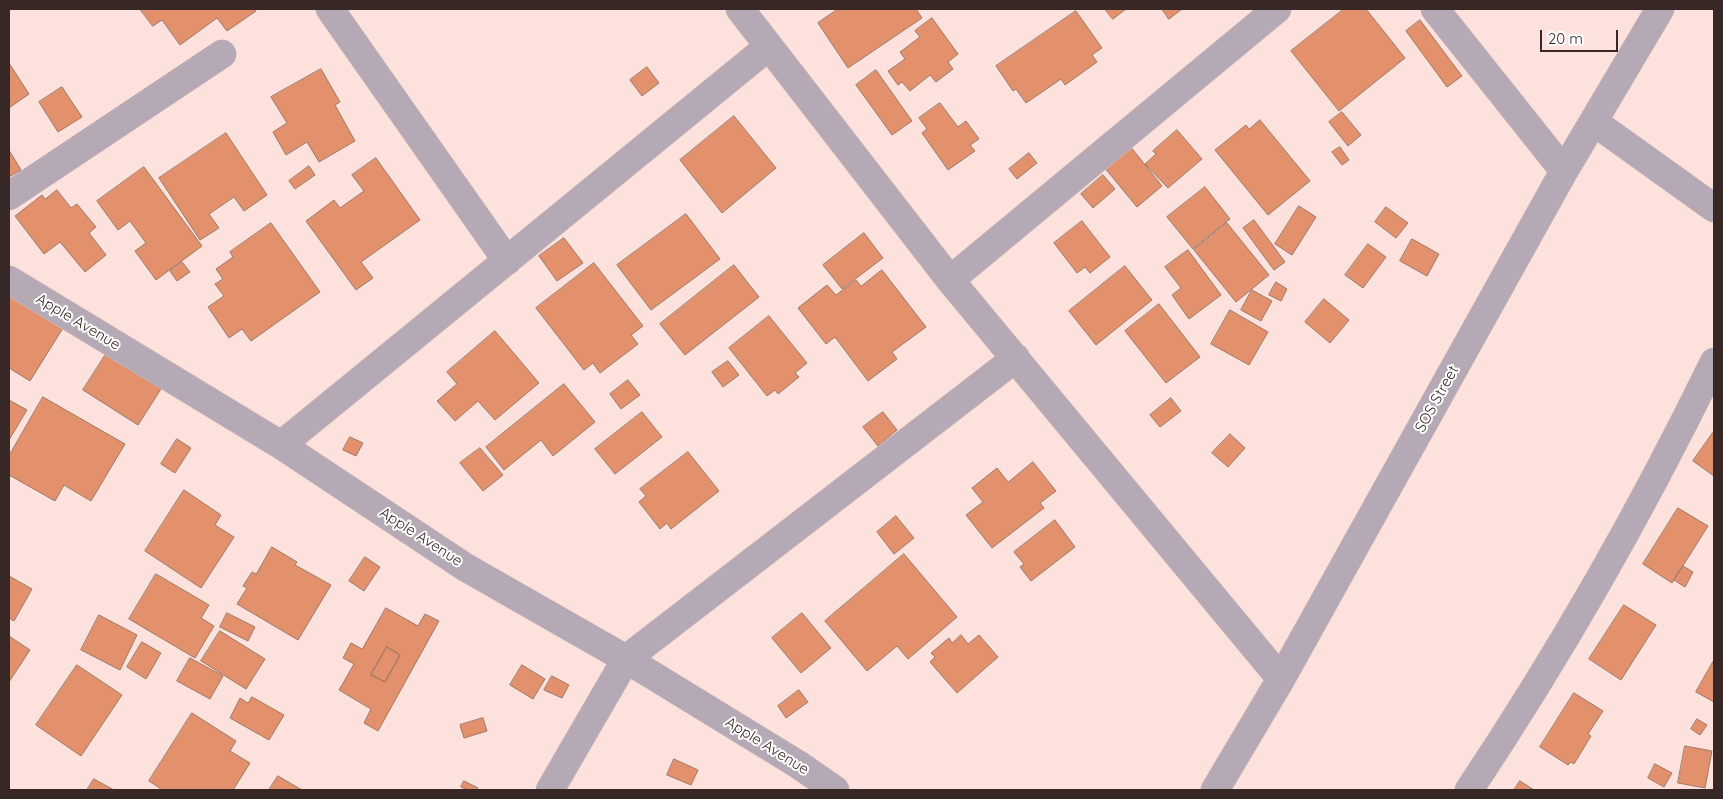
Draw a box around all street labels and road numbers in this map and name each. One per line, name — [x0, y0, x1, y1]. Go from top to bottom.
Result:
street label: Apple Avenue — [33, 290, 123, 354]
street label: SOS Street — [1411, 363, 1463, 435]
street label: Apple Avenue — [376, 504, 466, 570]
street label: Apple Avenue — [722, 713, 812, 779]

